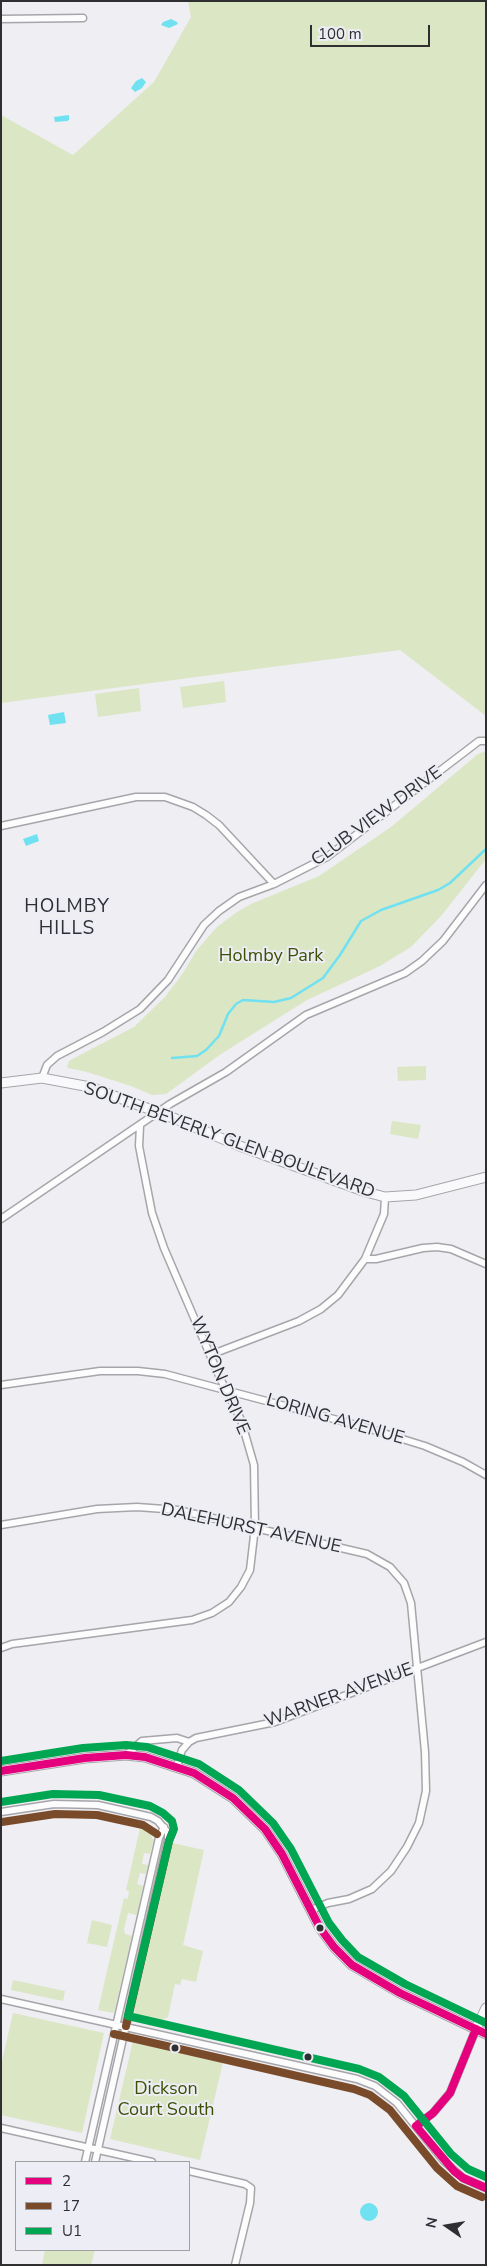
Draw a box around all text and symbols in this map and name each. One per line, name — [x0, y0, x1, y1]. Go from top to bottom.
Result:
scale bar — [312, 15, 432, 47]
text: 100 m — [318, 24, 362, 44]
street label: CLUB VIEW DRIVE — [308, 762, 446, 872]
district label: HOLMBY HILLS — [24, 896, 110, 940]
park label: Holmby Park — [219, 946, 323, 968]
street label: SOUTH BEVERLY GLEN BOULEVARD — [81, 1078, 377, 1204]
street label: WYTON DRIVE — [185, 1314, 253, 1438]
street label: LORING AVENUE — [264, 1390, 406, 1450]
street label: DALEHURST AVENUE — [159, 1499, 343, 1559]
street label: WARNER AVENUE — [262, 1659, 416, 1733]
unlabelled marker — [315, 1923, 325, 1933]
unlabelled marker — [170, 2043, 180, 2053]
unlabelled marker — [303, 2052, 313, 2062]
park label: Dickson Court South — [117, 2079, 215, 2122]
legend — [15, 2161, 190, 2251]
text: 2 — [62, 2171, 71, 2191]
text: 17 — [62, 2196, 80, 2216]
north arrow — [422, 2201, 472, 2251]
text: N — [421, 2215, 442, 2230]
text: U1 — [62, 2221, 82, 2241]

